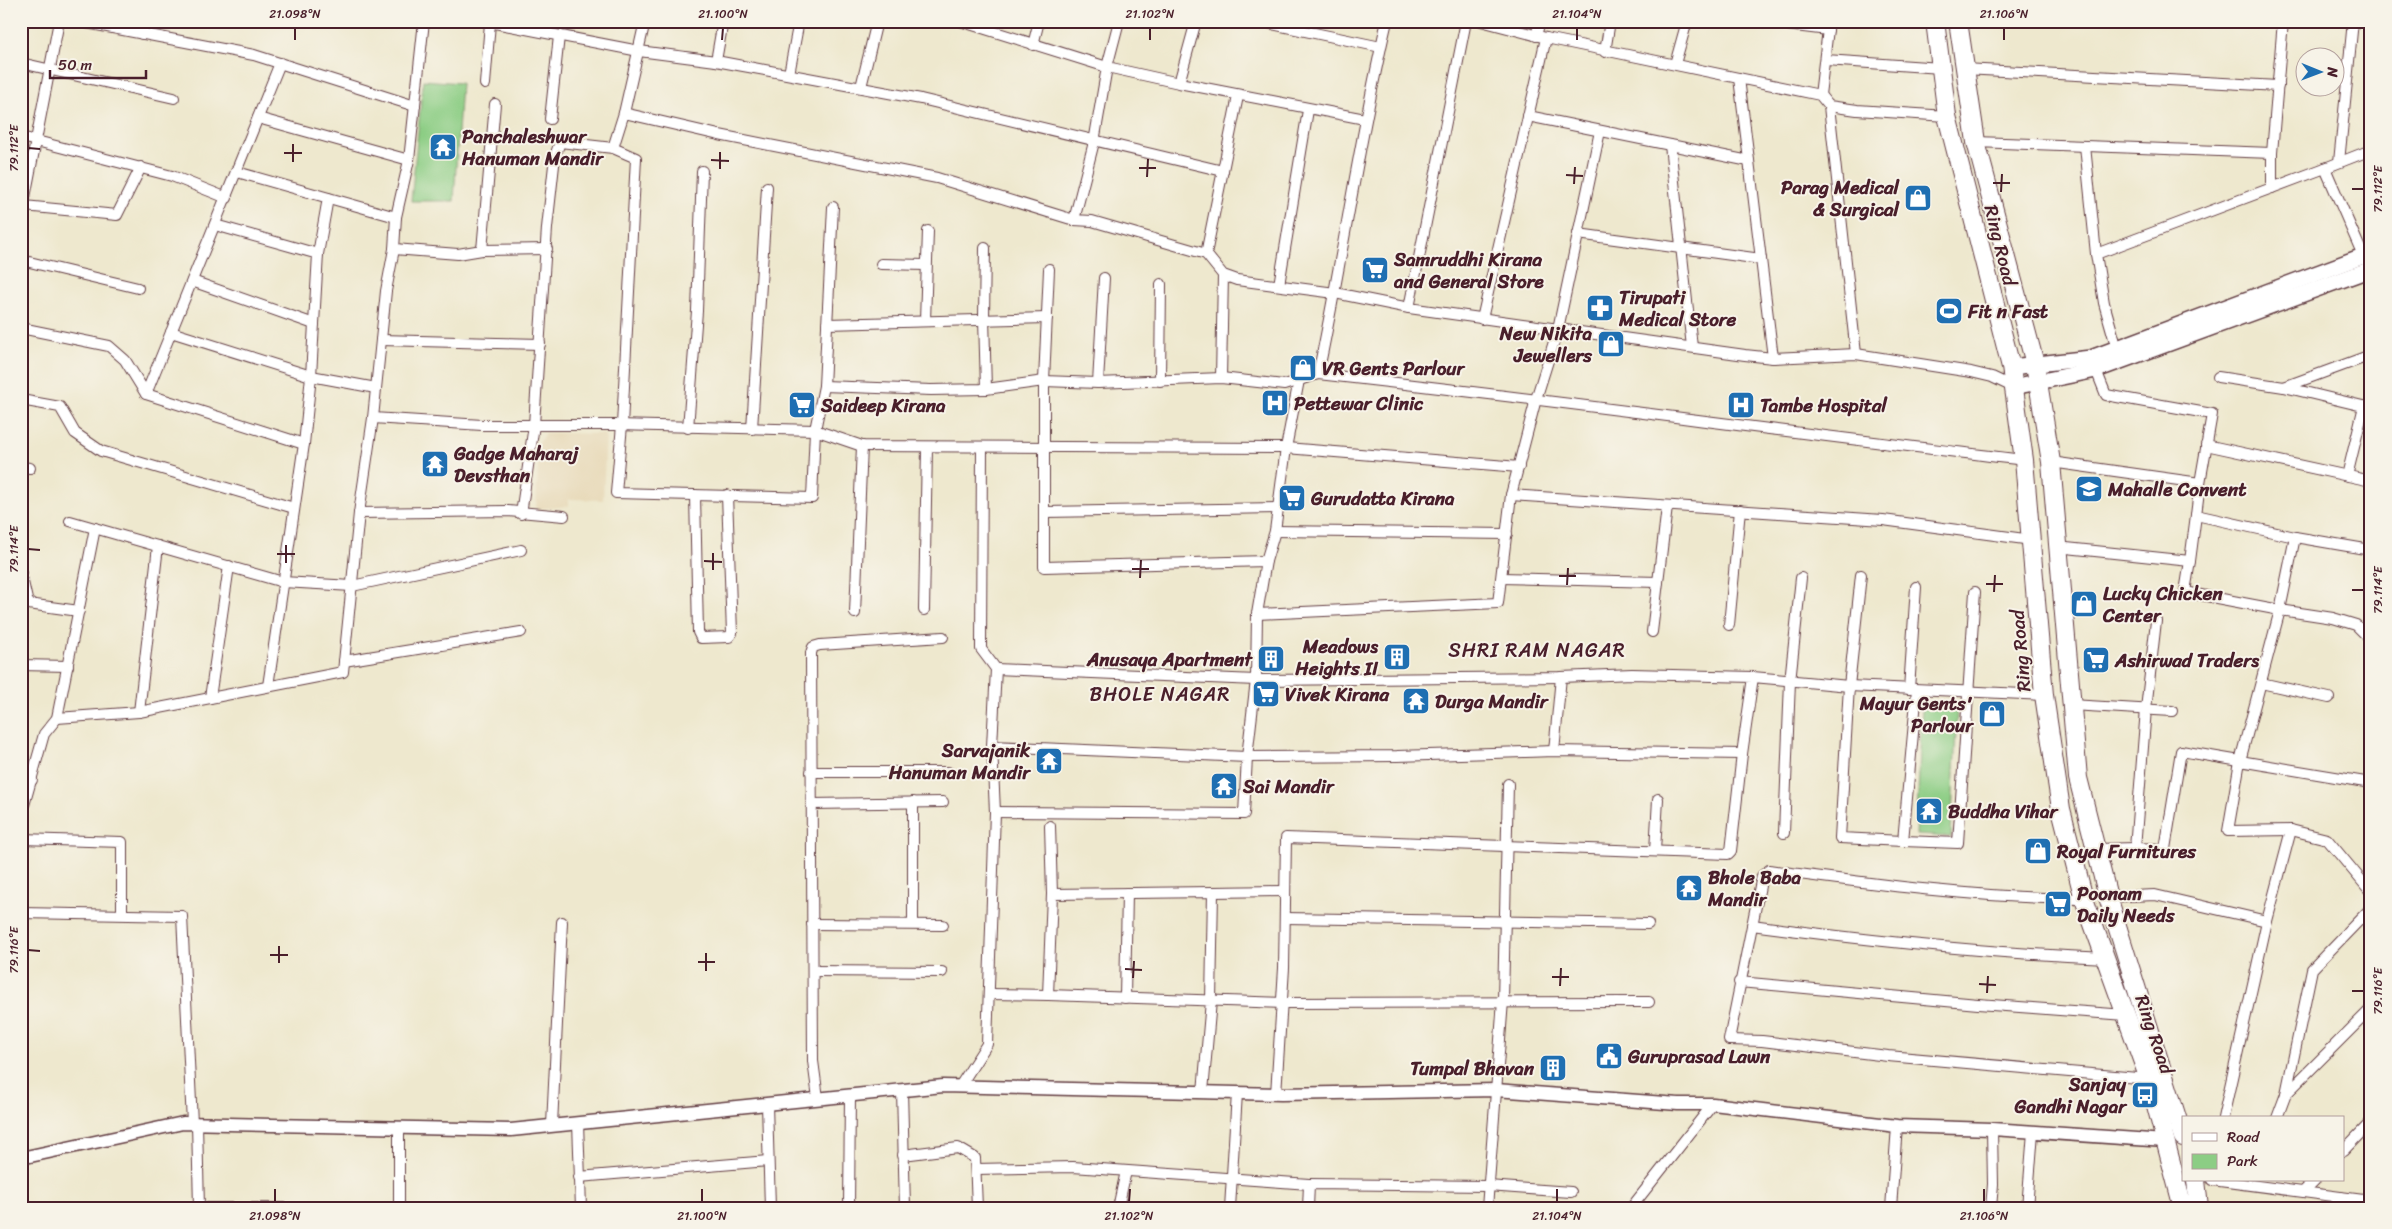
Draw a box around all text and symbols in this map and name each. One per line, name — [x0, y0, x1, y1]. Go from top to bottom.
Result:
text: 21.098°N — [269, 3, 321, 25]
text: 21.100°N — [698, 3, 748, 25]
text: 21.102°N — [1126, 3, 1175, 25]
text: 21.104°N — [1552, 3, 1602, 25]
text: 21.106°N — [1980, 3, 2029, 25]
scale bar — [50, 48, 146, 80]
north arrow — [2294, 48, 2344, 98]
text: 50 m — [58, 52, 93, 78]
text: N — [2320, 66, 2345, 78]
place label: Panchaleshwar Hanuman Mandir — [461, 120, 604, 175]
text: 79.112°E — [3, 123, 25, 171]
temple icon: Panchaleshwar Hanuman Mandir — [428, 132, 458, 162]
text: 79.112°E — [2367, 164, 2389, 212]
place label: Parag Medical & Surgical — [1781, 171, 1901, 226]
shop icon: Parag Medical & Surgical — [1903, 183, 1933, 213]
street label: Ring Road — [1975, 201, 2027, 291]
place label: Samruddhi Kirana and General Store — [1393, 243, 1545, 298]
supermarket icon: Samruddhi Kirana and General Store — [1360, 255, 1390, 285]
place label: Tirupati Medical Store — [1618, 281, 1737, 336]
pharmacy icon: Tirupati Medical Store — [1585, 293, 1615, 323]
place label: Fit n Fast — [1967, 295, 2049, 328]
sports icon: Fit n Fast — [1934, 296, 1964, 326]
place label: New Nikita Jewellers — [1499, 317, 1593, 372]
shop icon: New Nikita Jewellers — [1596, 329, 1626, 359]
place label: VR Gents Parlour — [1322, 352, 1466, 385]
shop icon: VR Gents Parlour — [1288, 353, 1318, 383]
place label: Pettewar Clinic — [1294, 387, 1424, 420]
hospital icon: Pettewar Clinic — [1260, 388, 1290, 418]
place label: Saideep Kirana — [820, 389, 946, 422]
place label: Tambe Hospital — [1760, 389, 1888, 422]
supermarket icon: Saideep Kirana — [787, 390, 817, 420]
hospital icon: Tambe Hospital — [1726, 390, 1756, 420]
place label: Gadge Maharaj Devsthan — [453, 437, 579, 492]
temple icon: Gadge Maharaj Devsthan — [420, 449, 450, 479]
place label: Mahalle Convent — [2107, 473, 2247, 506]
school or university icon: Mahalle Convent — [2074, 474, 2104, 504]
place label: Gurudatta Kirana — [1310, 482, 1455, 515]
supermarket icon: Gurudatta Kirana — [1277, 483, 1307, 513]
text: 79.114°E — [3, 524, 25, 573]
text: 79.114°E — [2367, 565, 2389, 614]
place label: Lucky Chicken Center — [2102, 577, 2224, 632]
shop icon: Lucky Chicken Center — [2069, 589, 2099, 619]
street label: Ring Road — [2000, 607, 2041, 693]
place label: Meadows Heights II — [1294, 630, 1379, 685]
district label: SHRI RAM NAGAR — [1448, 633, 1626, 668]
building icon: Meadows Heights II — [1382, 642, 1412, 672]
place label: Anusaya Apartment — [1086, 643, 1253, 676]
building icon: Anusaya Apartment — [1256, 644, 1286, 674]
place label: Ashirwad Traders — [2114, 644, 2260, 677]
supermarket icon: Ashirwad Traders — [2081, 645, 2111, 675]
district label: BHOLE NAGAR — [1090, 677, 1230, 712]
place label: Vivek Kirana — [1285, 678, 1390, 711]
supermarket icon: Vivek Kirana — [1251, 679, 1281, 709]
place label: Durga Mandir — [1435, 685, 1550, 718]
temple icon: Durga Mandir — [1401, 686, 1431, 716]
place label: Mayur Gents' Parlour — [1859, 687, 1974, 742]
shop icon: Mayur Gents' Parlour — [1977, 699, 2007, 729]
place label: Sarvajanik Hanuman Mandir — [888, 734, 1031, 789]
temple icon: Sarvajanik Hanuman Mandir — [1034, 746, 1064, 776]
place label: Sai Mandir — [1242, 770, 1335, 803]
temple icon: Sai Mandir — [1209, 771, 1239, 801]
place label: Buddha Vihar — [1948, 795, 2060, 828]
temple icon: Buddha Vihar — [1914, 796, 1944, 826]
place label: Royal Furnitures — [2056, 835, 2197, 868]
shop icon: Royal Furnitures — [2023, 836, 2053, 866]
place label: Bhole Baba Mandir — [1707, 861, 1802, 916]
temple icon: Bhole Baba Mandir — [1674, 873, 1704, 903]
place label: Poonam Daily Needs — [2077, 877, 2176, 932]
supermarket icon: Poonam Daily Needs — [2043, 889, 2073, 919]
text: 79.116°E — [3, 925, 25, 973]
text: 79.116°E — [2367, 966, 2389, 1014]
street label: Ring Road — [2126, 990, 2184, 1080]
place label: Guruprasad Lawn — [1627, 1040, 1771, 1073]
public building icon: Guruprasad Lawn — [1594, 1041, 1624, 1071]
place label: Tumpal Bhavan — [1410, 1052, 1535, 1085]
building icon: Tumpal Bhavan — [1538, 1053, 1568, 1083]
place label: Sanjay Gandhi Nagar — [2014, 1068, 2128, 1123]
bus stop icon: Sanjay Gandhi Nagar — [2130, 1080, 2160, 1110]
legend — [2182, 1116, 2344, 1182]
text: Road — [2227, 1124, 2260, 1150]
text: Park — [2227, 1148, 2258, 1174]
text: 21.098°N — [249, 1205, 301, 1227]
text: 21.100°N — [677, 1205, 727, 1227]
text: 21.102°N — [1105, 1205, 1154, 1227]
text: 21.104°N — [1532, 1205, 1582, 1227]
text: 21.106°N — [1960, 1205, 2009, 1227]

